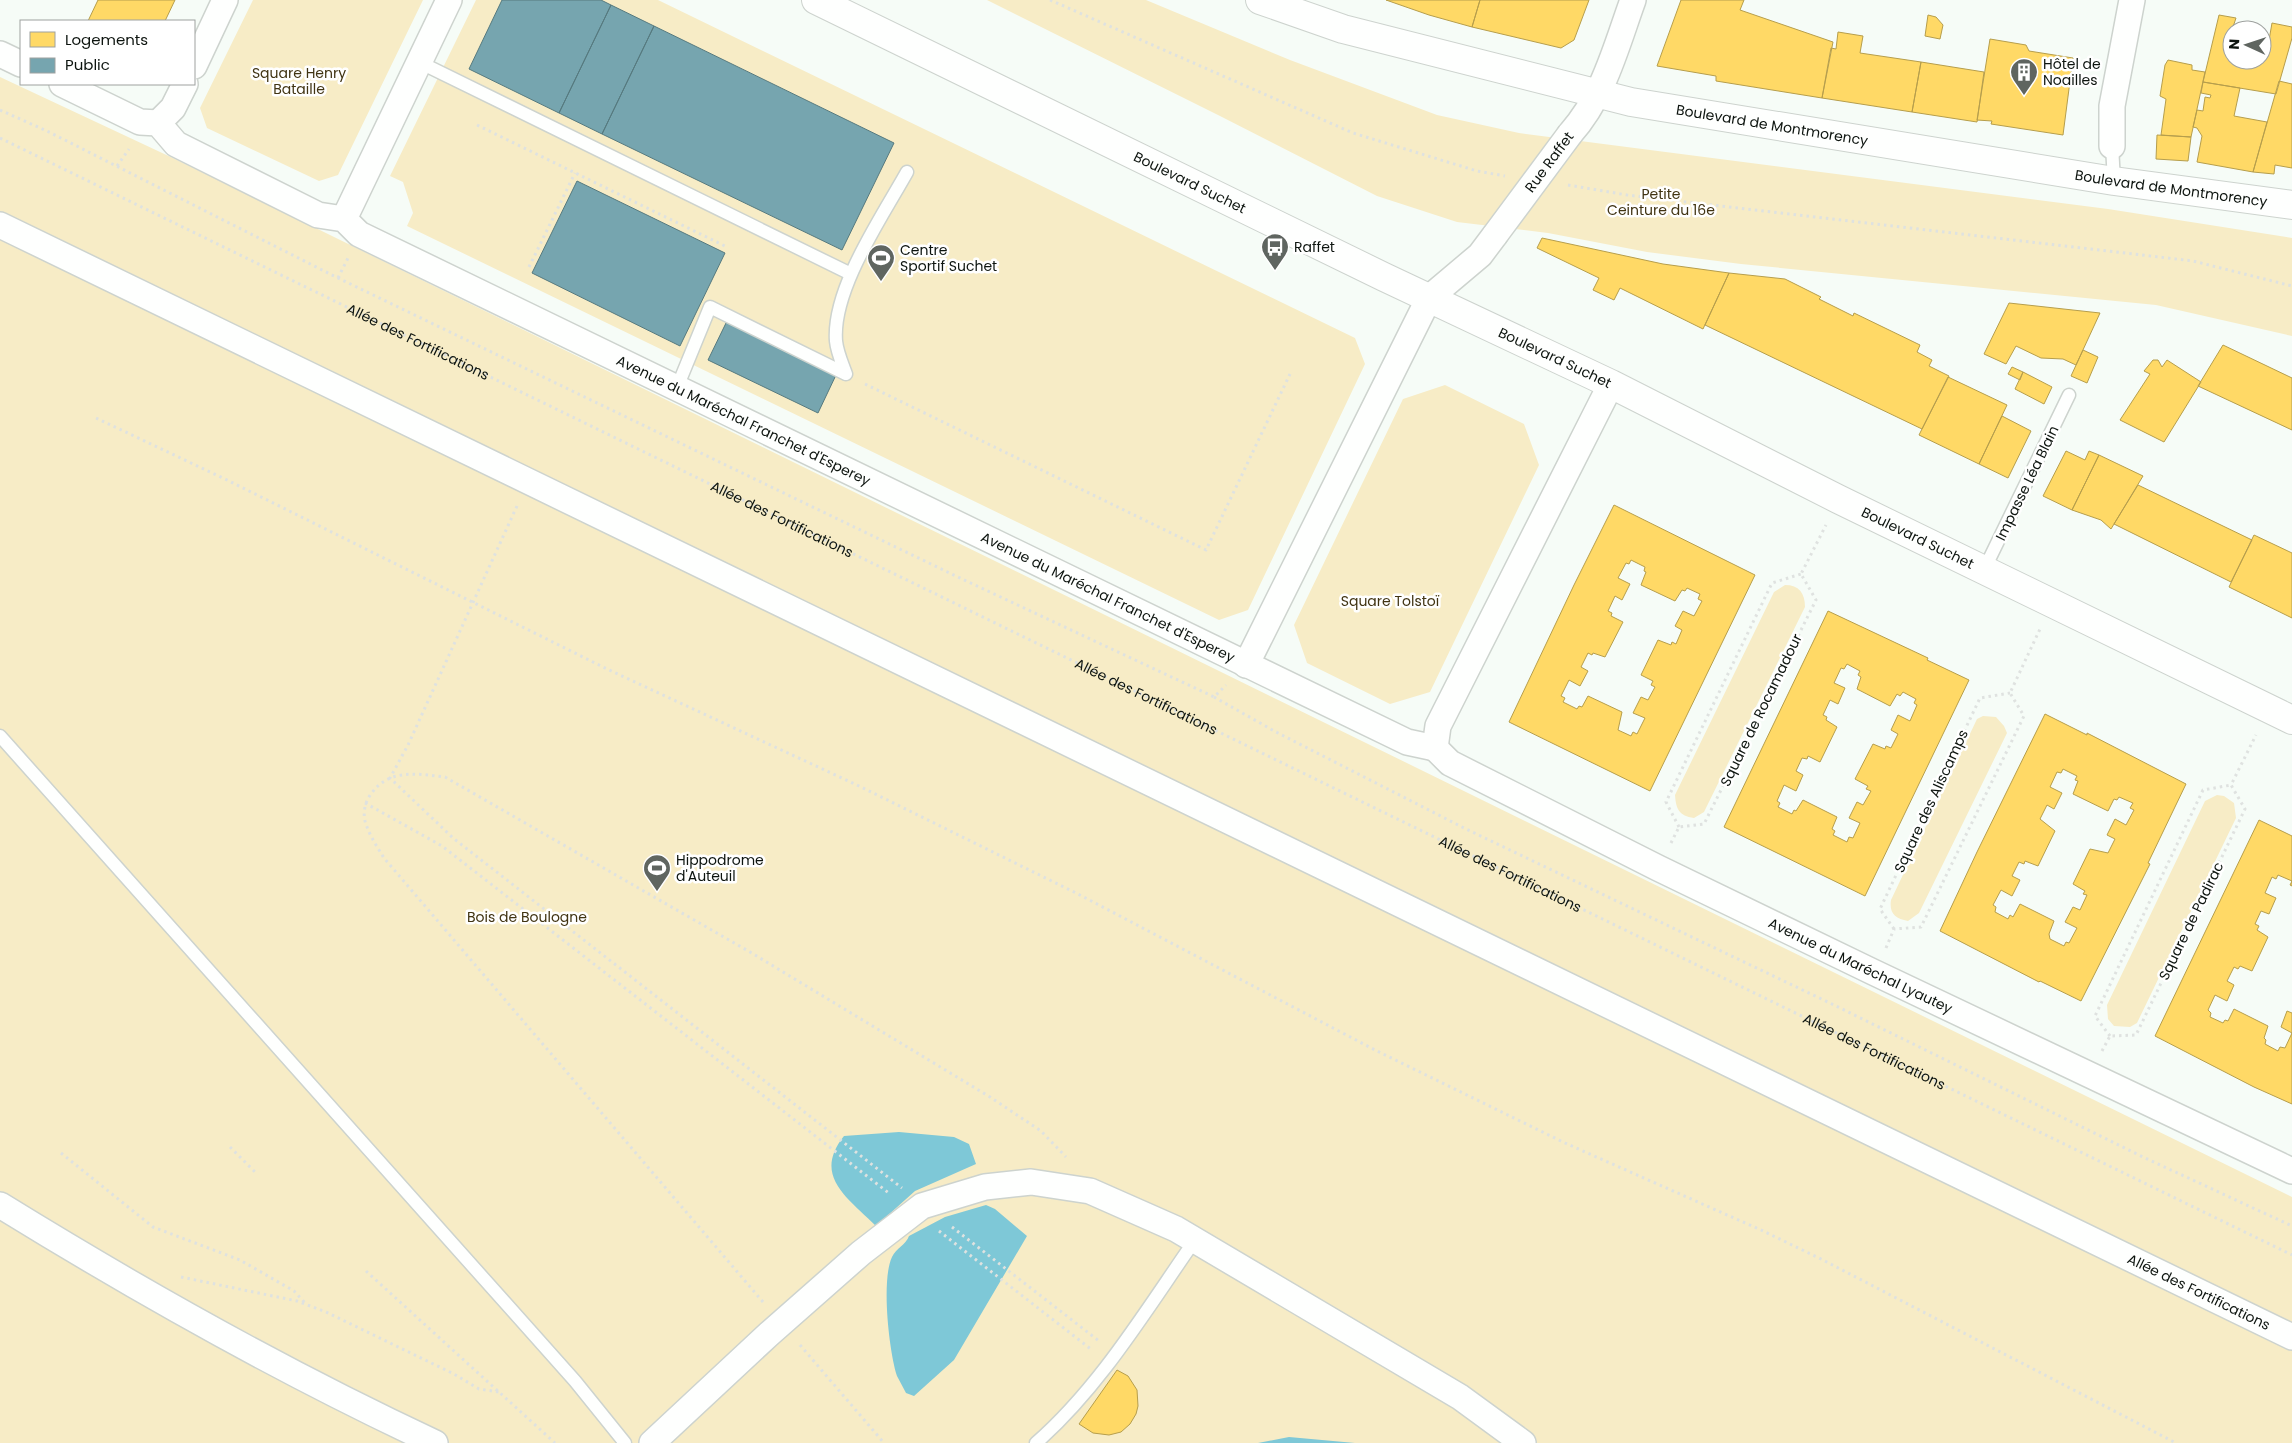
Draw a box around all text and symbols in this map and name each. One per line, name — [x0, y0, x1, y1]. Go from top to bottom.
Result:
legend — [20, 20, 195, 85]
north arrow — [2222, 20, 2272, 70]
text: Logements — [65, 29, 148, 50]
text: N — [2224, 39, 2244, 50]
text: Public — [65, 54, 110, 75]
place label: Hôtel de Noailles — [2043, 54, 2101, 90]
building icon: Hôtel de Noailles — [2009, 57, 2039, 96]
park label: Square Henry Bataille — [252, 63, 346, 99]
street label: Boulevard de Montmorency — [1675, 100, 1870, 151]
street label: Rue Raffet — [1520, 128, 1578, 196]
street label: Boulevard Suchet — [1130, 146, 1250, 218]
street label: Boulevard de Montmorency — [2073, 165, 2269, 212]
park label: Petite Ceinture du 16e — [1607, 184, 1715, 220]
bus stop icon: Raffet — [1260, 232, 1290, 271]
place label: Raffet — [1294, 237, 1335, 257]
place label: Centre Sportif Suchet — [900, 240, 997, 276]
sports icon: Centre Sportif Suchet — [866, 243, 896, 282]
street label: Allée des Fortifications — [343, 298, 493, 385]
street label: Boulevard Suchet — [1495, 322, 1615, 393]
street label: Avenue du Maréchal Franchet d'Esperey — [613, 350, 874, 490]
street label: Impasse Léa Blain — [1990, 422, 2064, 544]
street label: Allée des Fortifications — [707, 476, 857, 562]
street label: Boulevard Suchet — [1858, 502, 1977, 574]
street label: Avenue du Maréchal Franchet d'Esperey — [978, 527, 1238, 667]
park label: Square Tolstoï — [1341, 591, 1440, 611]
street label: Square de Rocamadour — [1715, 630, 1807, 790]
street label: Allée des Fortifications — [1071, 653, 1221, 740]
street label: Square des Aliscamps — [1889, 726, 1973, 876]
street label: Allée des Fortifications — [1436, 831, 1585, 917]
place label: Hippodrome d'Auteuil — [676, 850, 764, 886]
sports icon: Hippodrome d'Auteuil — [642, 853, 672, 892]
street label: Square de Padirac — [2154, 859, 2228, 983]
park label: Bois de Boulogne — [467, 907, 587, 927]
street label: Avenue du Maréchal Lyautey — [1765, 913, 1956, 1018]
street label: Allée des Fortifications — [1800, 1008, 1949, 1095]
street label: Allée des Fortifications — [2124, 1249, 2274, 1335]

